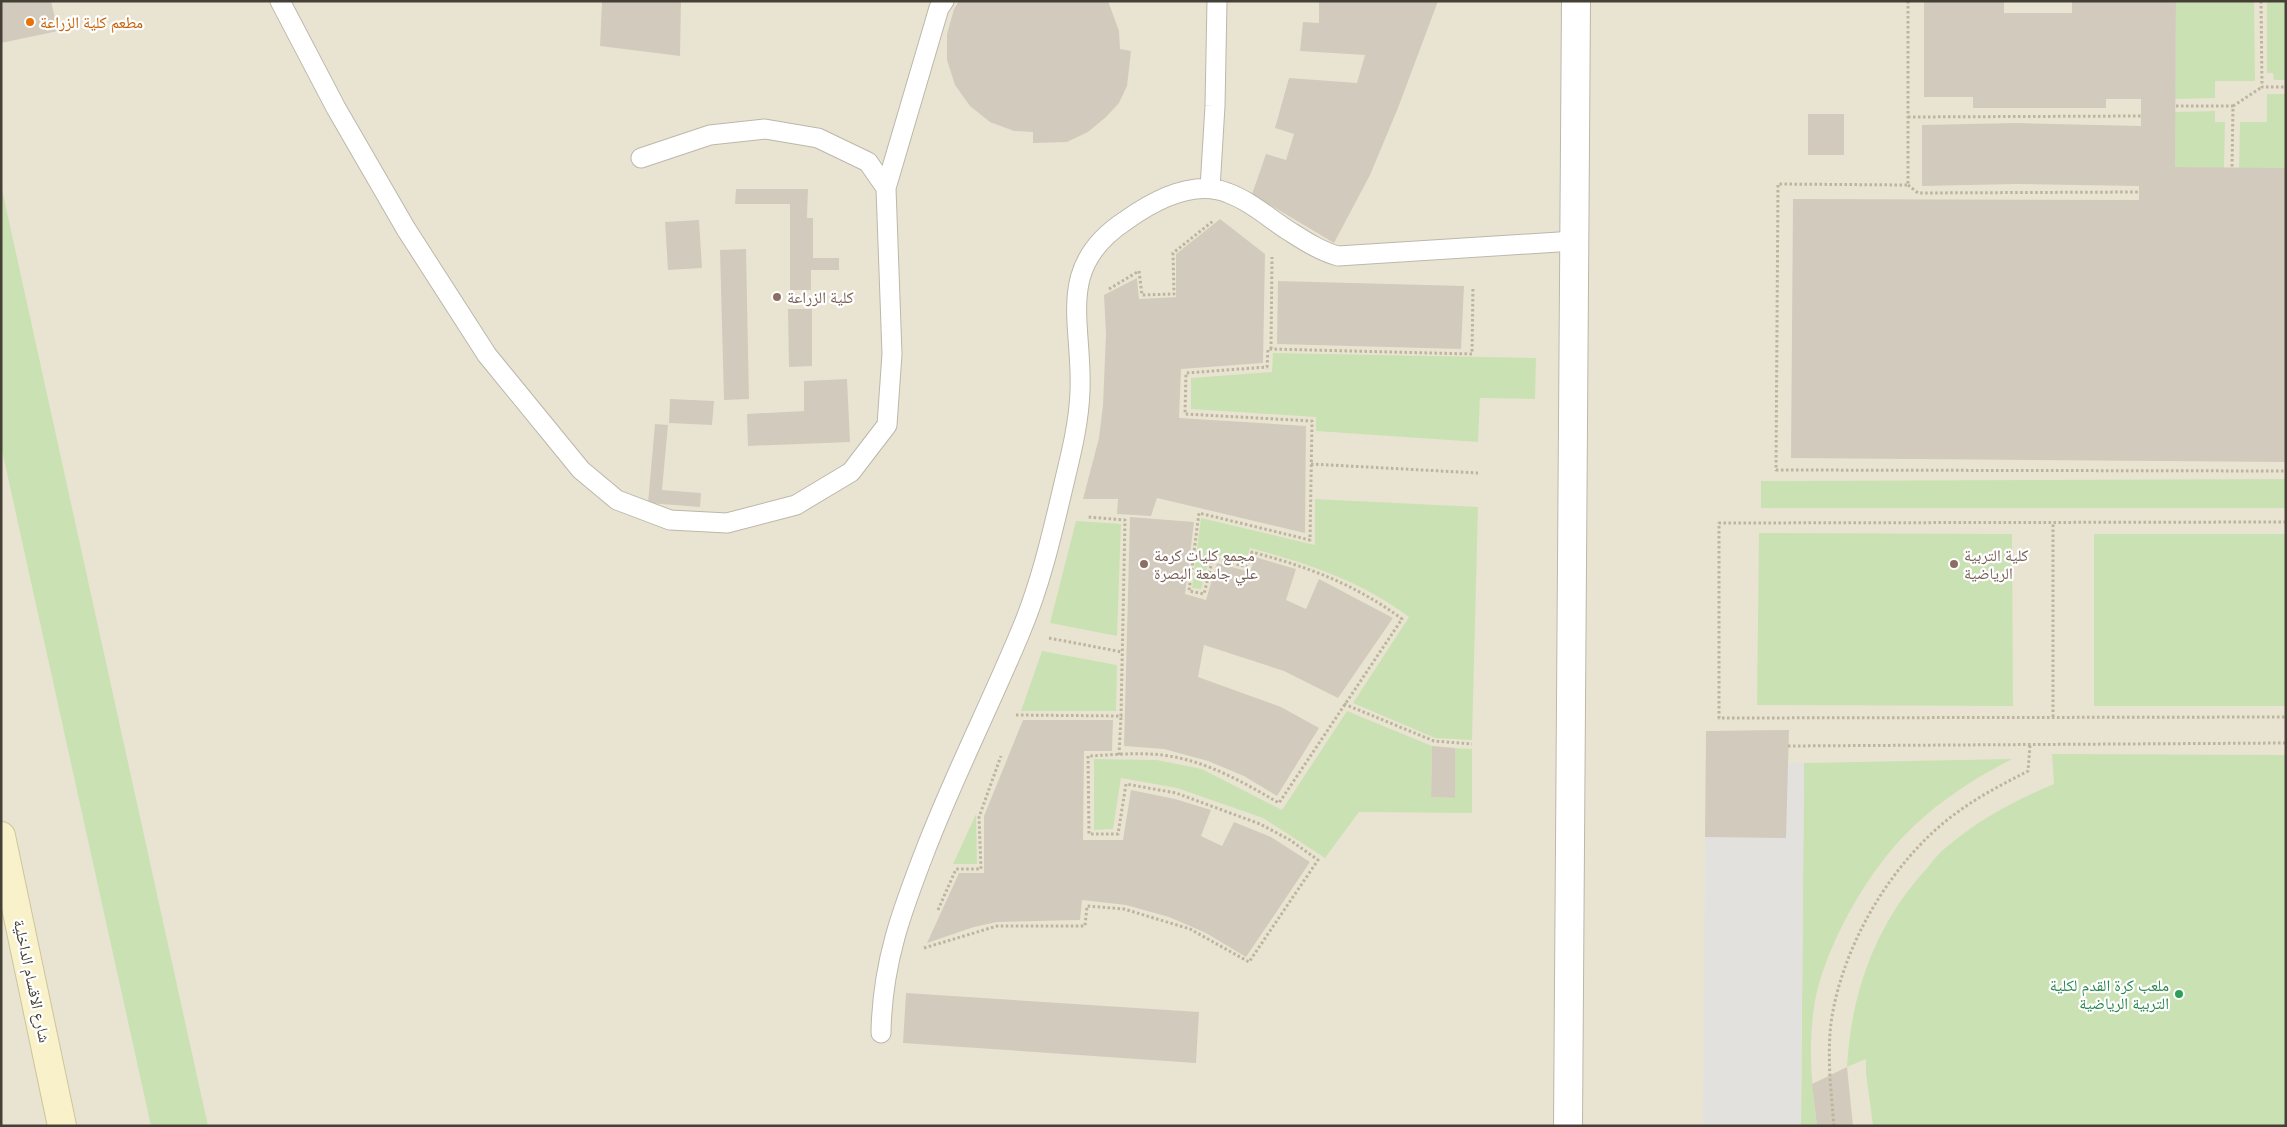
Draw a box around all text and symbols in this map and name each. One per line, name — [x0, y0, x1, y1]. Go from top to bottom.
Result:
place label: مطعم كلية الزراعة — [40, 13, 143, 33]
marker: مطعم كلية الزراعة — [24, 16, 36, 28]
place label: كلية الزراعة — [787, 288, 854, 307]
marker: كلية الزراعة — [771, 291, 783, 303]
place label: مجمع كليات كرمة علي جامعة البصرة — [1154, 546, 1258, 586]
place label: كلية التربية الرياضية — [1964, 546, 2029, 583]
marker: مجمع كليات كرمة علي جامعة البصرة — [1138, 558, 1150, 570]
marker: كلية التربية الرياضية — [1948, 558, 1960, 570]
street label: شارع الاقسام الداخلية — [9, 918, 54, 1045]
place label: ملعب كرة القدم لكلية التربية الرياضية — [2050, 976, 2169, 1013]
marker: ملعب كرة القدم لكلية التربية الرياضية — [2173, 988, 2185, 1000]

